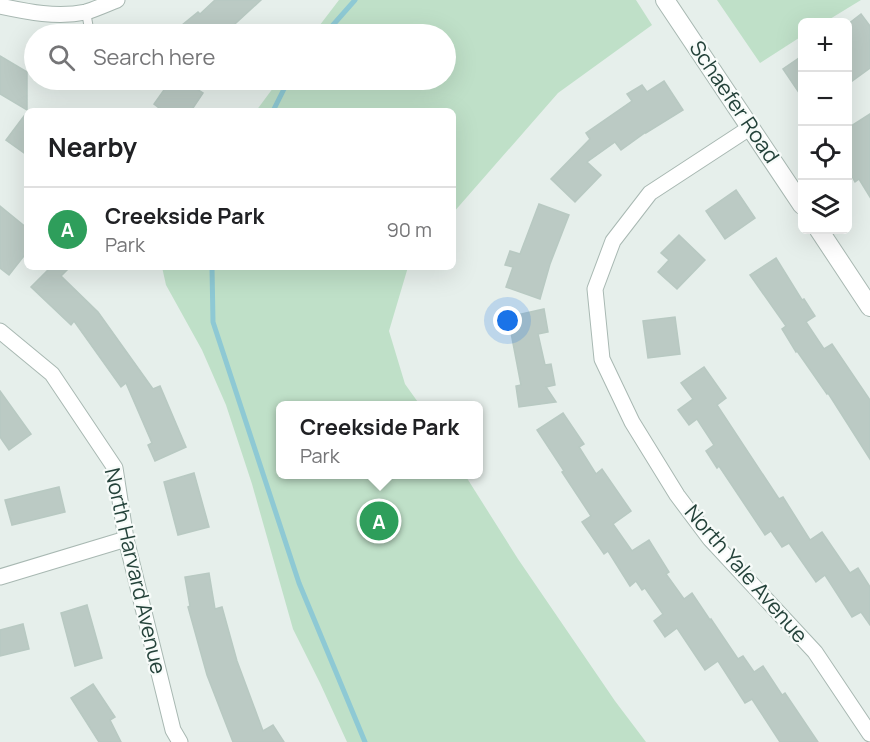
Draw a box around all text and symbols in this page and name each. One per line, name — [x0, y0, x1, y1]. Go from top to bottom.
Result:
map controls — [798, 18, 852, 234]
button: + — [798, 18, 852, 72]
search box — [24, 24, 456, 90]
street label: Schaefer Road — [684, 35, 786, 168]
icon: search — [45, 41, 78, 74]
text: Search here — [93, 42, 215, 72]
button: − — [798, 72, 852, 126]
button: locate — [798, 126, 852, 180]
text: Nearby — [48, 129, 137, 165]
button: layers — [798, 180, 852, 234]
text: Creekside Park — [105, 201, 264, 231]
text: A — [61, 216, 74, 243]
text: 90 m — [386, 216, 432, 243]
text: Park — [105, 231, 145, 258]
your location — [493, 306, 522, 335]
popup — [276, 401, 483, 479]
text: Creekside Park — [300, 412, 459, 442]
text: Park — [300, 442, 340, 469]
street label: North Harvard Avenue — [99, 465, 173, 677]
pin: A — [360, 498, 398, 544]
street label: North Yale Avenue — [679, 498, 815, 648]

